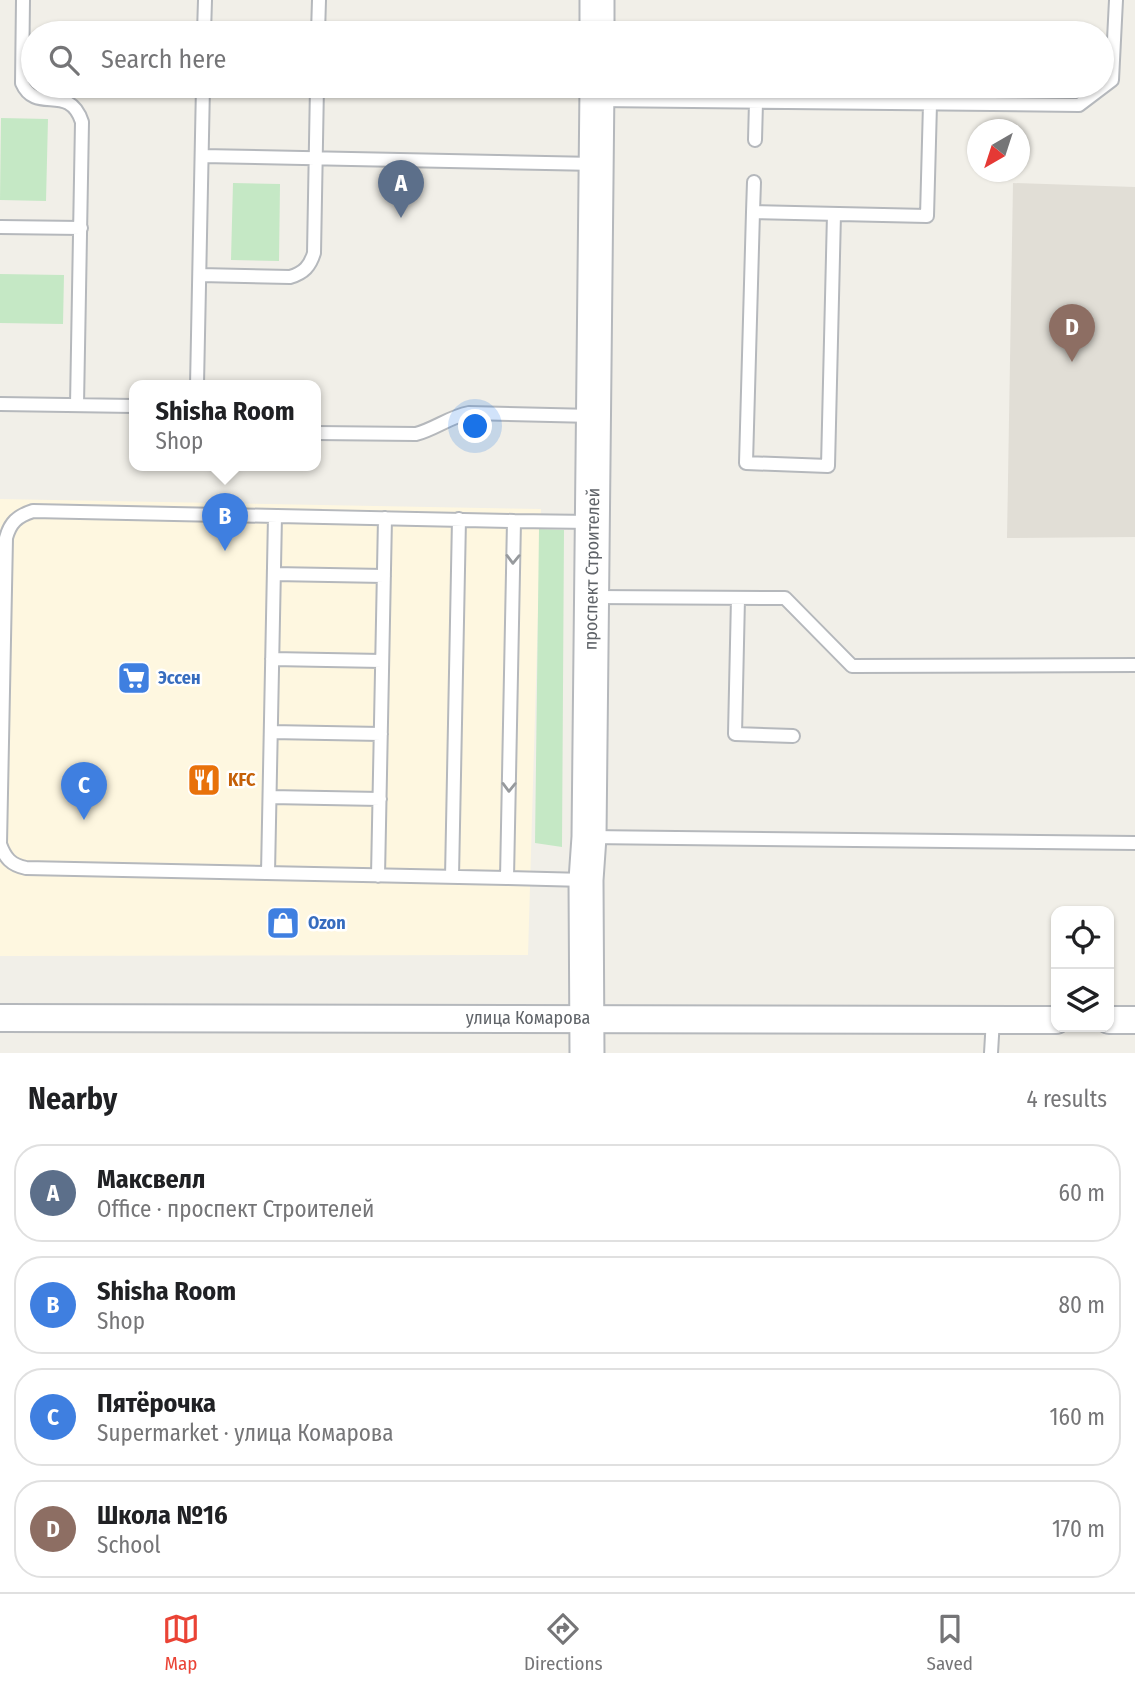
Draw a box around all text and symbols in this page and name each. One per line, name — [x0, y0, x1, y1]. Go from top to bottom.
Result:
search box — [21, 21, 1114, 98]
icon: search — [45, 41, 83, 79]
text: Search here — [101, 44, 226, 75]
north arrow — [967, 119, 1030, 182]
pin: A — [378, 160, 424, 218]
pin: D — [1049, 304, 1095, 362]
popup — [129, 380, 321, 471]
text: Shisha Room — [155, 396, 295, 427]
your location — [458, 409, 492, 443]
text: Shop — [155, 427, 203, 455]
street label: проспект Строителей — [580, 488, 604, 650]
pin: B — [202, 493, 248, 551]
one-way arrow — [505, 554, 521, 565]
supermarket icon: Эссен — [115, 659, 153, 697]
place label: Эссен — [158, 667, 201, 689]
restaurant icon: KFC — [185, 761, 223, 799]
pin: C — [61, 762, 107, 820]
place label: KFC — [228, 769, 256, 791]
one-way arrow — [501, 782, 517, 792]
shop icon: Ozon — [264, 904, 302, 942]
map controls — [1051, 906, 1114, 1032]
button: locate — [1051, 906, 1114, 969]
place label: Ozon — [308, 912, 346, 934]
button: layers — [1051, 969, 1114, 1032]
street label: улица Комарова — [466, 1007, 591, 1029]
text: Nearby — [28, 1081, 117, 1117]
text: 4 results — [1026, 1085, 1107, 1113]
text: Максвелл — [97, 1164, 205, 1195]
text: A — [47, 1179, 59, 1207]
text: 60 m — [1059, 1179, 1105, 1207]
text: Office · проспект Строителей — [97, 1195, 374, 1223]
text: Shisha Room — [97, 1276, 236, 1307]
text: B — [47, 1291, 59, 1319]
text: 80 m — [1058, 1291, 1105, 1319]
text: Shop — [97, 1307, 145, 1335]
text: Пятёрочка — [97, 1388, 216, 1419]
text: C — [47, 1403, 59, 1431]
text: 160 m — [1050, 1403, 1105, 1431]
text: Supermarket · улица Комарова — [97, 1419, 393, 1447]
text: Школа №16 — [97, 1500, 228, 1531]
text: D — [46, 1515, 60, 1543]
text: 170 m — [1052, 1515, 1105, 1543]
text: School — [97, 1531, 161, 1559]
tab: Map — [162, 1610, 200, 1675]
tab: Directions — [524, 1610, 603, 1675]
tab: Saved — [927, 1610, 973, 1675]

